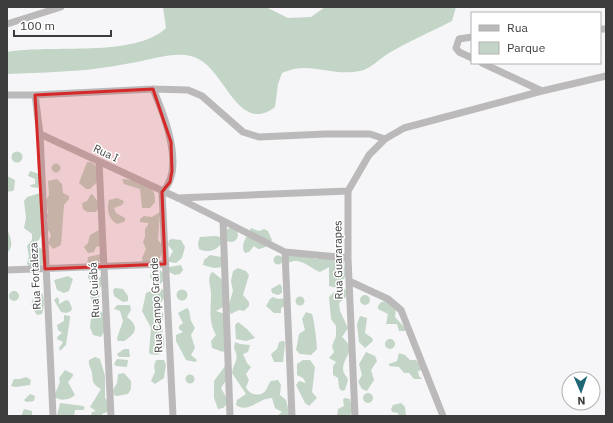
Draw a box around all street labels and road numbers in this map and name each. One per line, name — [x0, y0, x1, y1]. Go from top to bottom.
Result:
street label: Rua I — [91, 141, 121, 165]
street label: Rua Guararapes — [330, 220, 346, 300]
street label: Rua Fortaleza — [26, 242, 44, 310]
street label: Rua Campo Grande — [147, 257, 165, 353]
street label: Rua Cuiabá — [86, 262, 102, 318]

